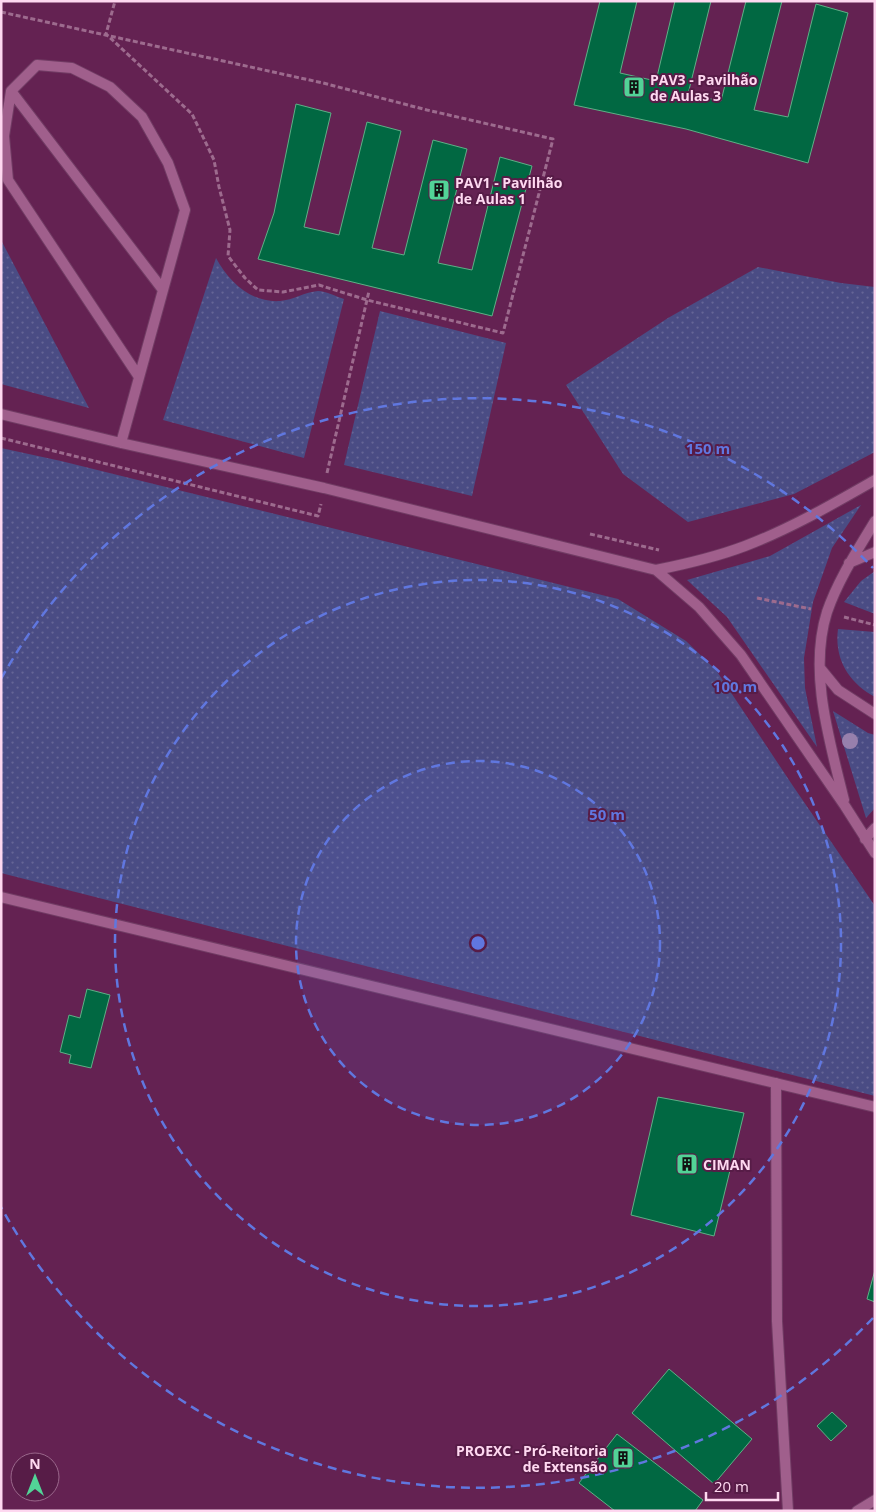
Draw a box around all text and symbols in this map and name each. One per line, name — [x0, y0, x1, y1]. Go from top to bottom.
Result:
place label: PAV3 - Pavilhão de Aulas 3 — [650, 70, 758, 105]
building icon: PAV3 - Pavilhão de Aulas 3 — [622, 75, 646, 99]
place label: PAV1 - Pavilhão de Aulas 1 — [455, 173, 563, 208]
building icon: PAV1 - Pavilhão de Aulas 1 — [427, 178, 451, 202]
text: 150 m — [686, 438, 730, 458]
text: 100 m — [713, 676, 757, 696]
text: 50 m — [589, 804, 625, 824]
centre of rings — [469, 934, 487, 952]
building icon: CIMAN — [675, 1152, 699, 1176]
place label: CIMAN — [703, 1155, 751, 1174]
place label: PROEXC - Pró-Reitoria de Extensão — [456, 1441, 607, 1476]
building icon: PROEXC - Pró-Reitoria de Extensão — [611, 1446, 635, 1470]
north arrow — [10, 1452, 60, 1502]
text: N — [29, 1454, 41, 1473]
scale bar — [706, 1470, 778, 1502]
text: 20 m — [714, 1476, 749, 1496]

